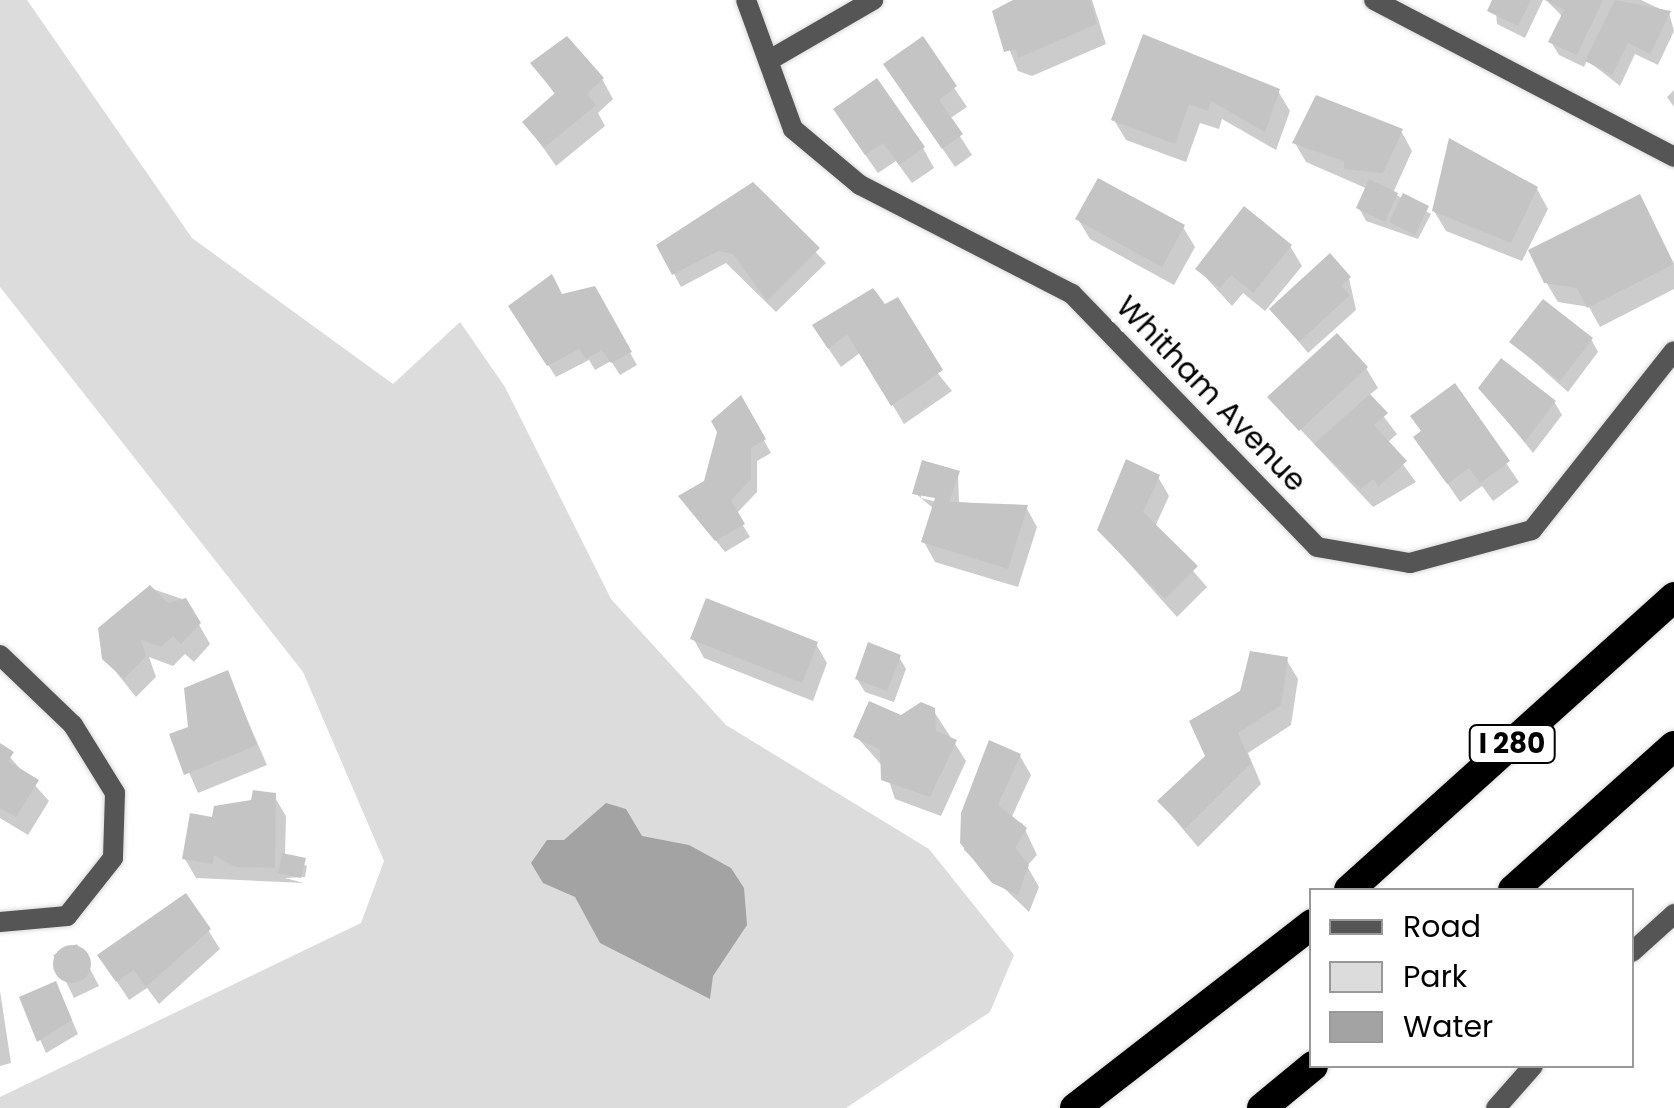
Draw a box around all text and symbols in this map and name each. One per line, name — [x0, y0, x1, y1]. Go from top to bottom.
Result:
street label: Whitham Avenue — [1109, 289, 1313, 499]
road number: I 280 — [1467, 721, 1557, 767]
legend — [1309, 888, 1634, 1068]
text: Road — [1403, 905, 1481, 948]
text: Park — [1403, 955, 1467, 998]
text: Water — [1403, 1005, 1493, 1048]

